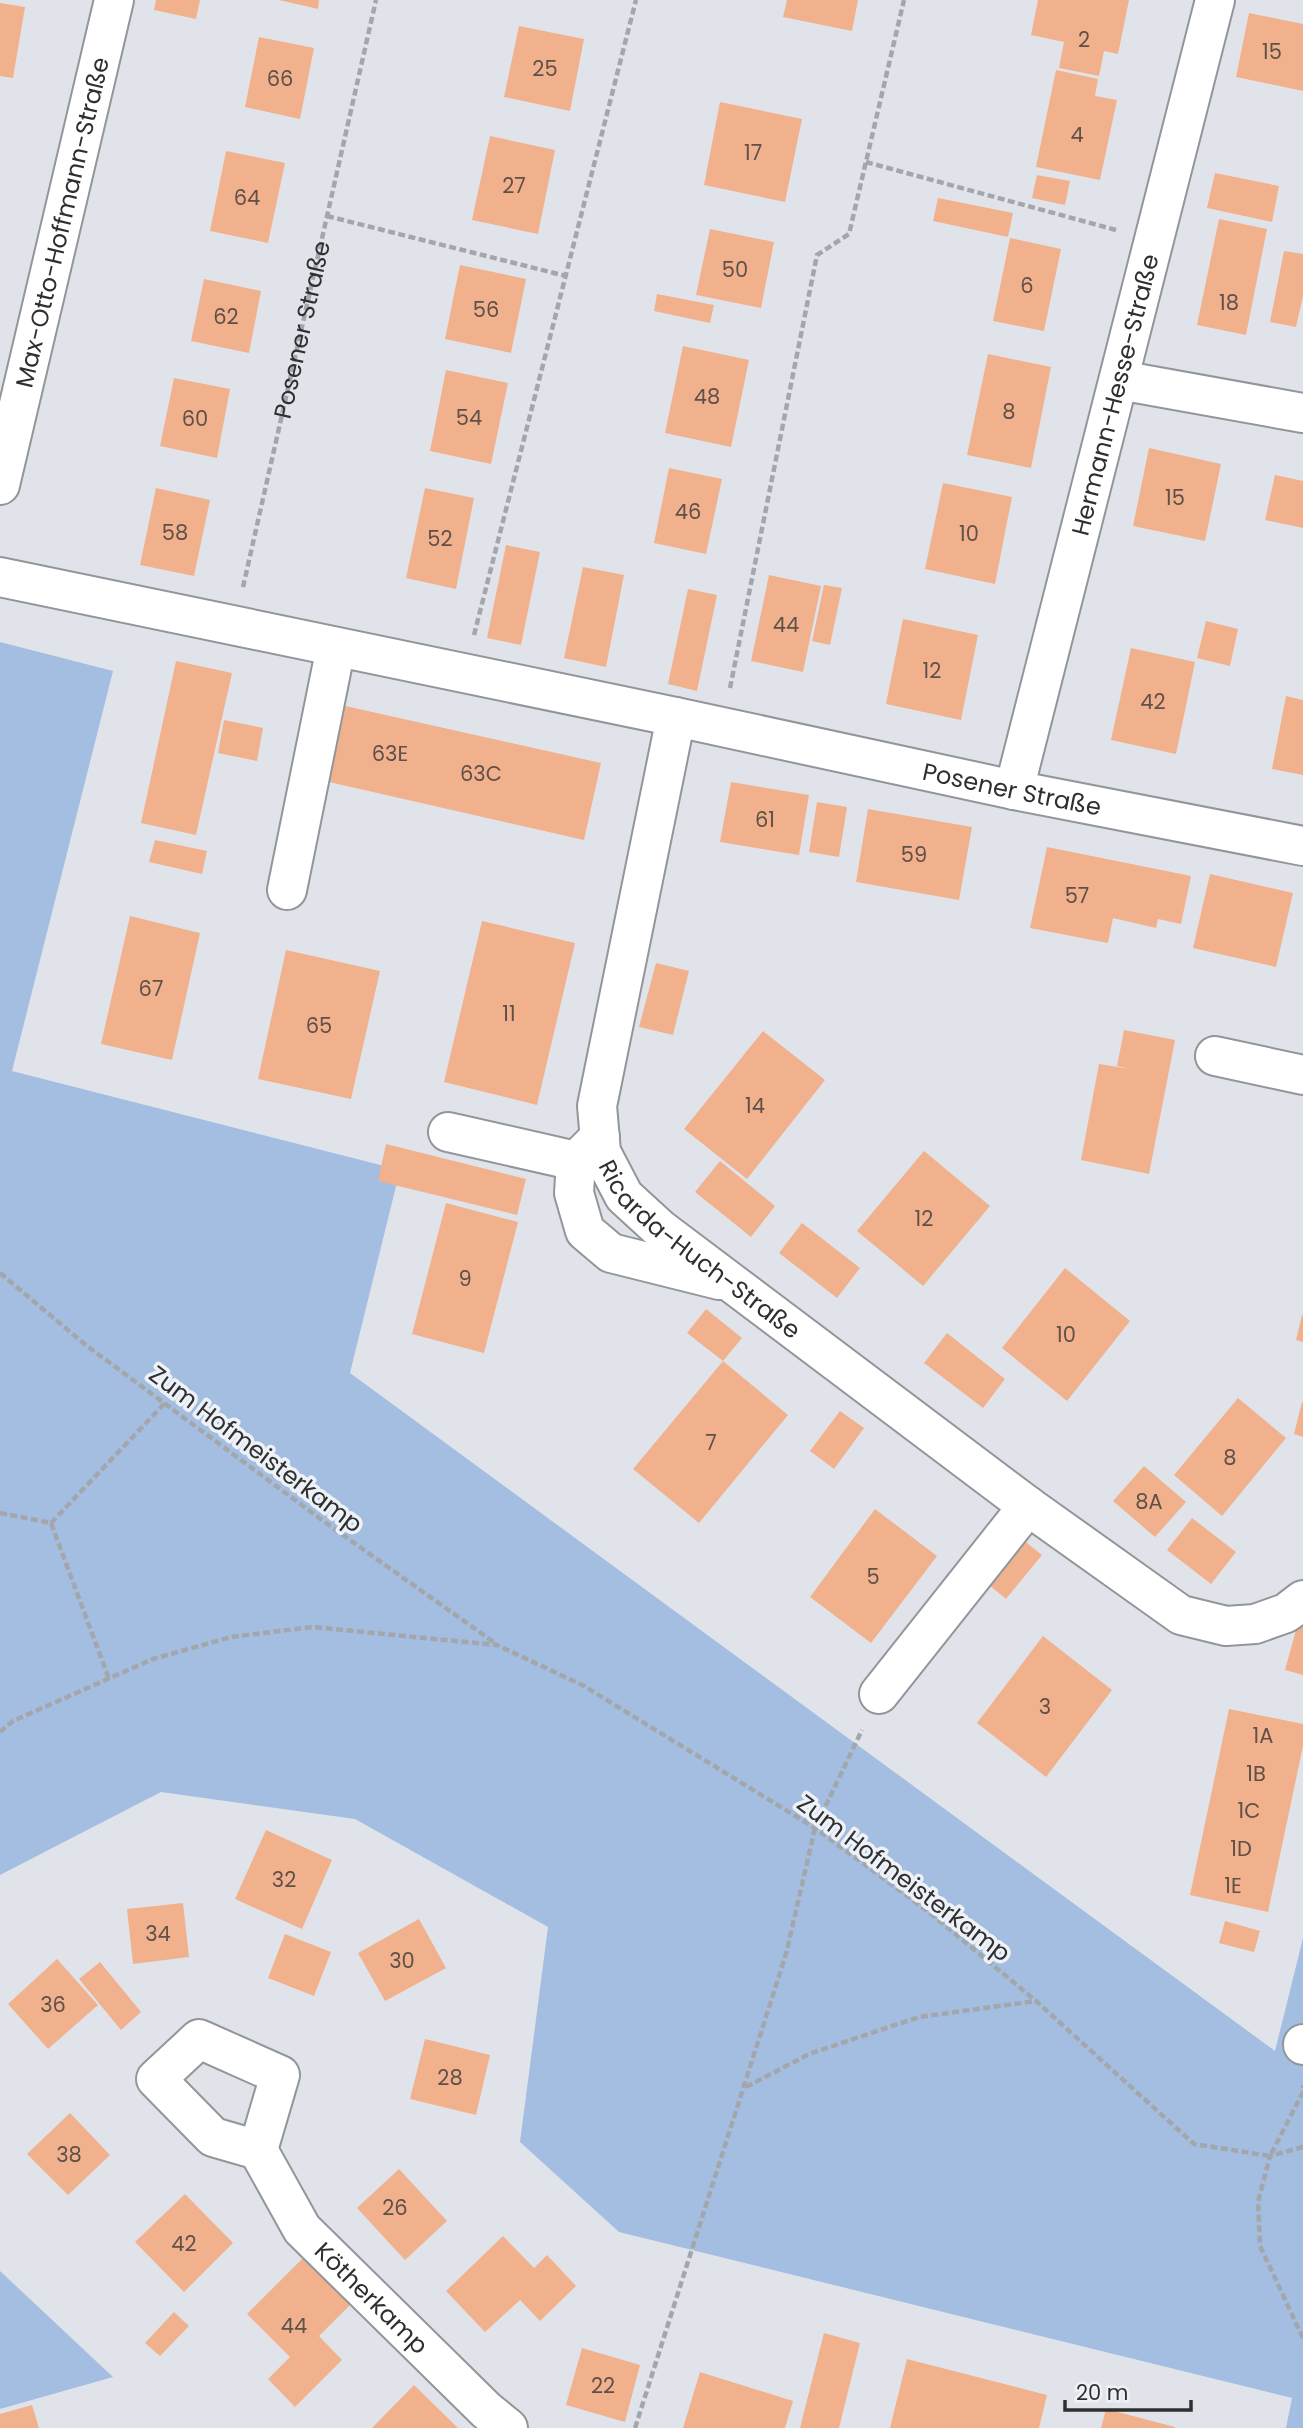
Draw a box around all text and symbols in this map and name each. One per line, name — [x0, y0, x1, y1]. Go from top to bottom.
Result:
house number: 2 — [1078, 25, 1090, 54]
house number: 15 — [1262, 37, 1282, 66]
street label: Max-Otto-Hoffmann-Straße — [7, 54, 117, 391]
house number: 25 — [532, 54, 558, 83]
house number: 66 — [267, 64, 293, 93]
house number: 4 — [1070, 120, 1084, 149]
house number: 17 — [744, 138, 762, 167]
house number: 27 — [502, 171, 526, 200]
house number: 64 — [234, 183, 260, 212]
street label: Posener Straße — [265, 237, 337, 422]
street label: Hermann-Hesse-Straße — [1063, 250, 1166, 539]
house number: 50 — [722, 255, 748, 284]
house number: 6 — [1020, 271, 1034, 300]
house number: 18 — [1219, 288, 1239, 317]
house number: 56 — [473, 295, 499, 324]
house number: 62 — [213, 302, 239, 331]
house number: 48 — [694, 382, 720, 411]
house number: 8 — [1002, 397, 1016, 426]
house number: 54 — [456, 403, 482, 432]
house number: 60 — [182, 404, 208, 433]
house number: 15 — [1165, 483, 1185, 512]
house number: 46 — [675, 497, 701, 526]
house number: 58 — [162, 518, 188, 547]
house number: 10 — [959, 519, 979, 548]
house number: 52 — [427, 524, 453, 553]
house number: 44 — [773, 610, 799, 639]
house number: 12 — [923, 656, 941, 685]
house number: 42 — [1140, 687, 1166, 716]
house number: 63E — [372, 739, 408, 768]
street label: Posener Straße — [920, 754, 1104, 823]
house number: 63C — [460, 759, 502, 788]
house number: 61 — [755, 805, 775, 834]
house number: 59 — [901, 840, 927, 869]
house number: 57 — [1065, 881, 1089, 910]
house number: 67 — [139, 974, 163, 1003]
house number: 11 — [502, 999, 516, 1028]
house number: 65 — [306, 1011, 332, 1040]
house number: 14 — [745, 1091, 765, 1120]
street label: Ricarda-Huch-Straße — [591, 1154, 808, 1346]
house number: 12 — [915, 1204, 933, 1233]
house number: 9 — [458, 1264, 472, 1293]
house number: 10 — [1056, 1320, 1076, 1349]
street label: Zum Hofmeisterkamp — [142, 1358, 370, 1540]
house number: 7 — [705, 1428, 717, 1457]
house number: 8 — [1223, 1443, 1237, 1472]
house number: 8A — [1135, 1487, 1163, 1516]
house number: 5 — [866, 1562, 880, 1591]
house number: 3 — [1039, 1692, 1051, 1721]
house number: 1A — [1253, 1721, 1273, 1750]
house number: 1B — [1246, 1759, 1266, 1788]
street label: Zum Hofmeisterkamp — [790, 1787, 1018, 1969]
house number: 1C — [1238, 1796, 1260, 1825]
house number: 1D — [1230, 1834, 1252, 1863]
house number: 32 — [272, 1865, 296, 1894]
house number: 1E — [1224, 1871, 1242, 1900]
house number: 34 — [145, 1919, 171, 1948]
house number: 30 — [389, 1946, 415, 1975]
house number: 36 — [40, 1990, 66, 2019]
house number: 28 — [437, 2063, 463, 2092]
house number: 38 — [56, 2140, 82, 2169]
house number: 26 — [382, 2193, 408, 2222]
house number: 42 — [171, 2229, 197, 2258]
street label: Kötherkamp — [308, 2234, 436, 2361]
house number: 44 — [281, 2311, 307, 2340]
scale bar — [1065, 2368, 1191, 2412]
house number: 22 — [591, 2371, 615, 2400]
text: 20 m — [1076, 2378, 1129, 2407]

